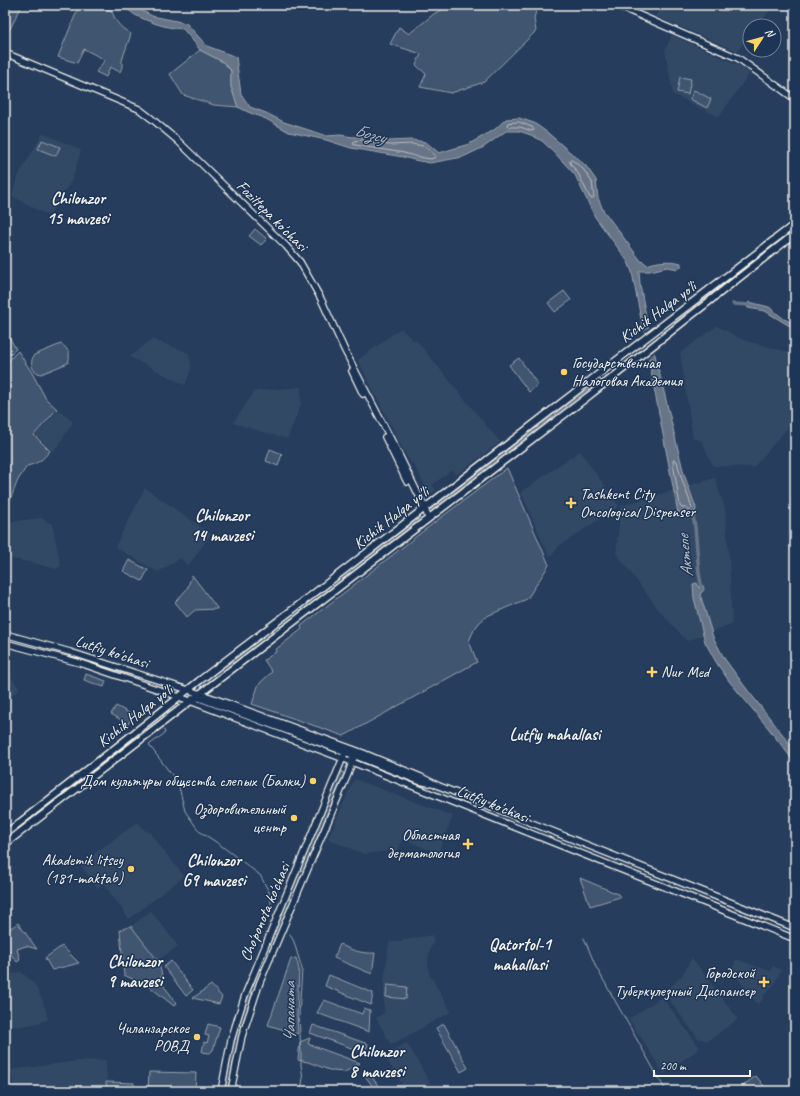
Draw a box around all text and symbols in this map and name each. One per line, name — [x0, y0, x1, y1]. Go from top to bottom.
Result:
north arrow — [742, 18, 782, 58]
text: N — [762, 25, 779, 41]
water label: Бозсу — [352, 120, 391, 150]
street label: Foziltepa ko'chasi — [232, 176, 313, 257]
district label: Chilonzor 15 mavzesi — [47, 188, 112, 229]
street label: Kichik Halqa yo'li — [616, 276, 702, 347]
place label: Государственная Налоговая Академия — [572, 353, 684, 391]
marker: Государственная Налоговая Академия — [559, 367, 569, 377]
street label: Kichik Halqa yo'li — [349, 481, 434, 554]
place label: Tashkent City Oncological Dispenser — [580, 484, 696, 522]
marker: Tashkent City Oncological Dispenser — [565, 497, 577, 509]
district label: Chilonzor 14 mavzesi — [191, 505, 256, 546]
water label: Актепе — [672, 531, 698, 578]
street label: Lutfiy ko'chasi — [73, 631, 153, 674]
place label: Nur Med — [661, 662, 712, 682]
marker: Nur Med — [646, 666, 658, 678]
street label: Kichik Halqa yo'li — [93, 679, 178, 752]
district label: Lutfiy mahallasi — [510, 724, 603, 745]
place label: Дом культуры общества слепых (Балки) — [80, 771, 306, 791]
marker: Дом культуры общества слепых (Балки) — [308, 776, 318, 786]
street label: Lutfiy ko'chasi — [454, 781, 534, 828]
place label: Оздоровительный центр — [194, 799, 287, 837]
marker: Оздоровительный центр — [289, 813, 299, 823]
place label: Областная дерматология — [387, 825, 461, 863]
marker: Областная дерматология — [462, 838, 474, 850]
place label: Akademik litsey (181-maktab) — [42, 850, 125, 888]
district label: Chilonzor G9 mavzesi — [182, 850, 248, 891]
street label: Cho'ponota ko'chasi — [235, 858, 295, 964]
marker: Akademik litsey (181-maktab) — [126, 864, 136, 874]
district label: Qatortol-1 mahallasi — [489, 934, 553, 975]
district label: Chilonzor 9 mavzesi — [108, 951, 165, 992]
place label: Городской Туберкулезный Диспансер — [615, 963, 756, 1001]
marker: Городской Туберкулезный Диспансер — [758, 976, 770, 988]
water label: Чапаната — [279, 980, 300, 1042]
place label: Чиланзарское РОВД — [116, 1018, 191, 1056]
marker: Чиланзарское РОВД — [192, 1032, 202, 1042]
district label: Chilonzor 8 mavzesi — [350, 1041, 407, 1082]
scale bar — [654, 1052, 750, 1078]
text: 200 m — [660, 1058, 687, 1074]

